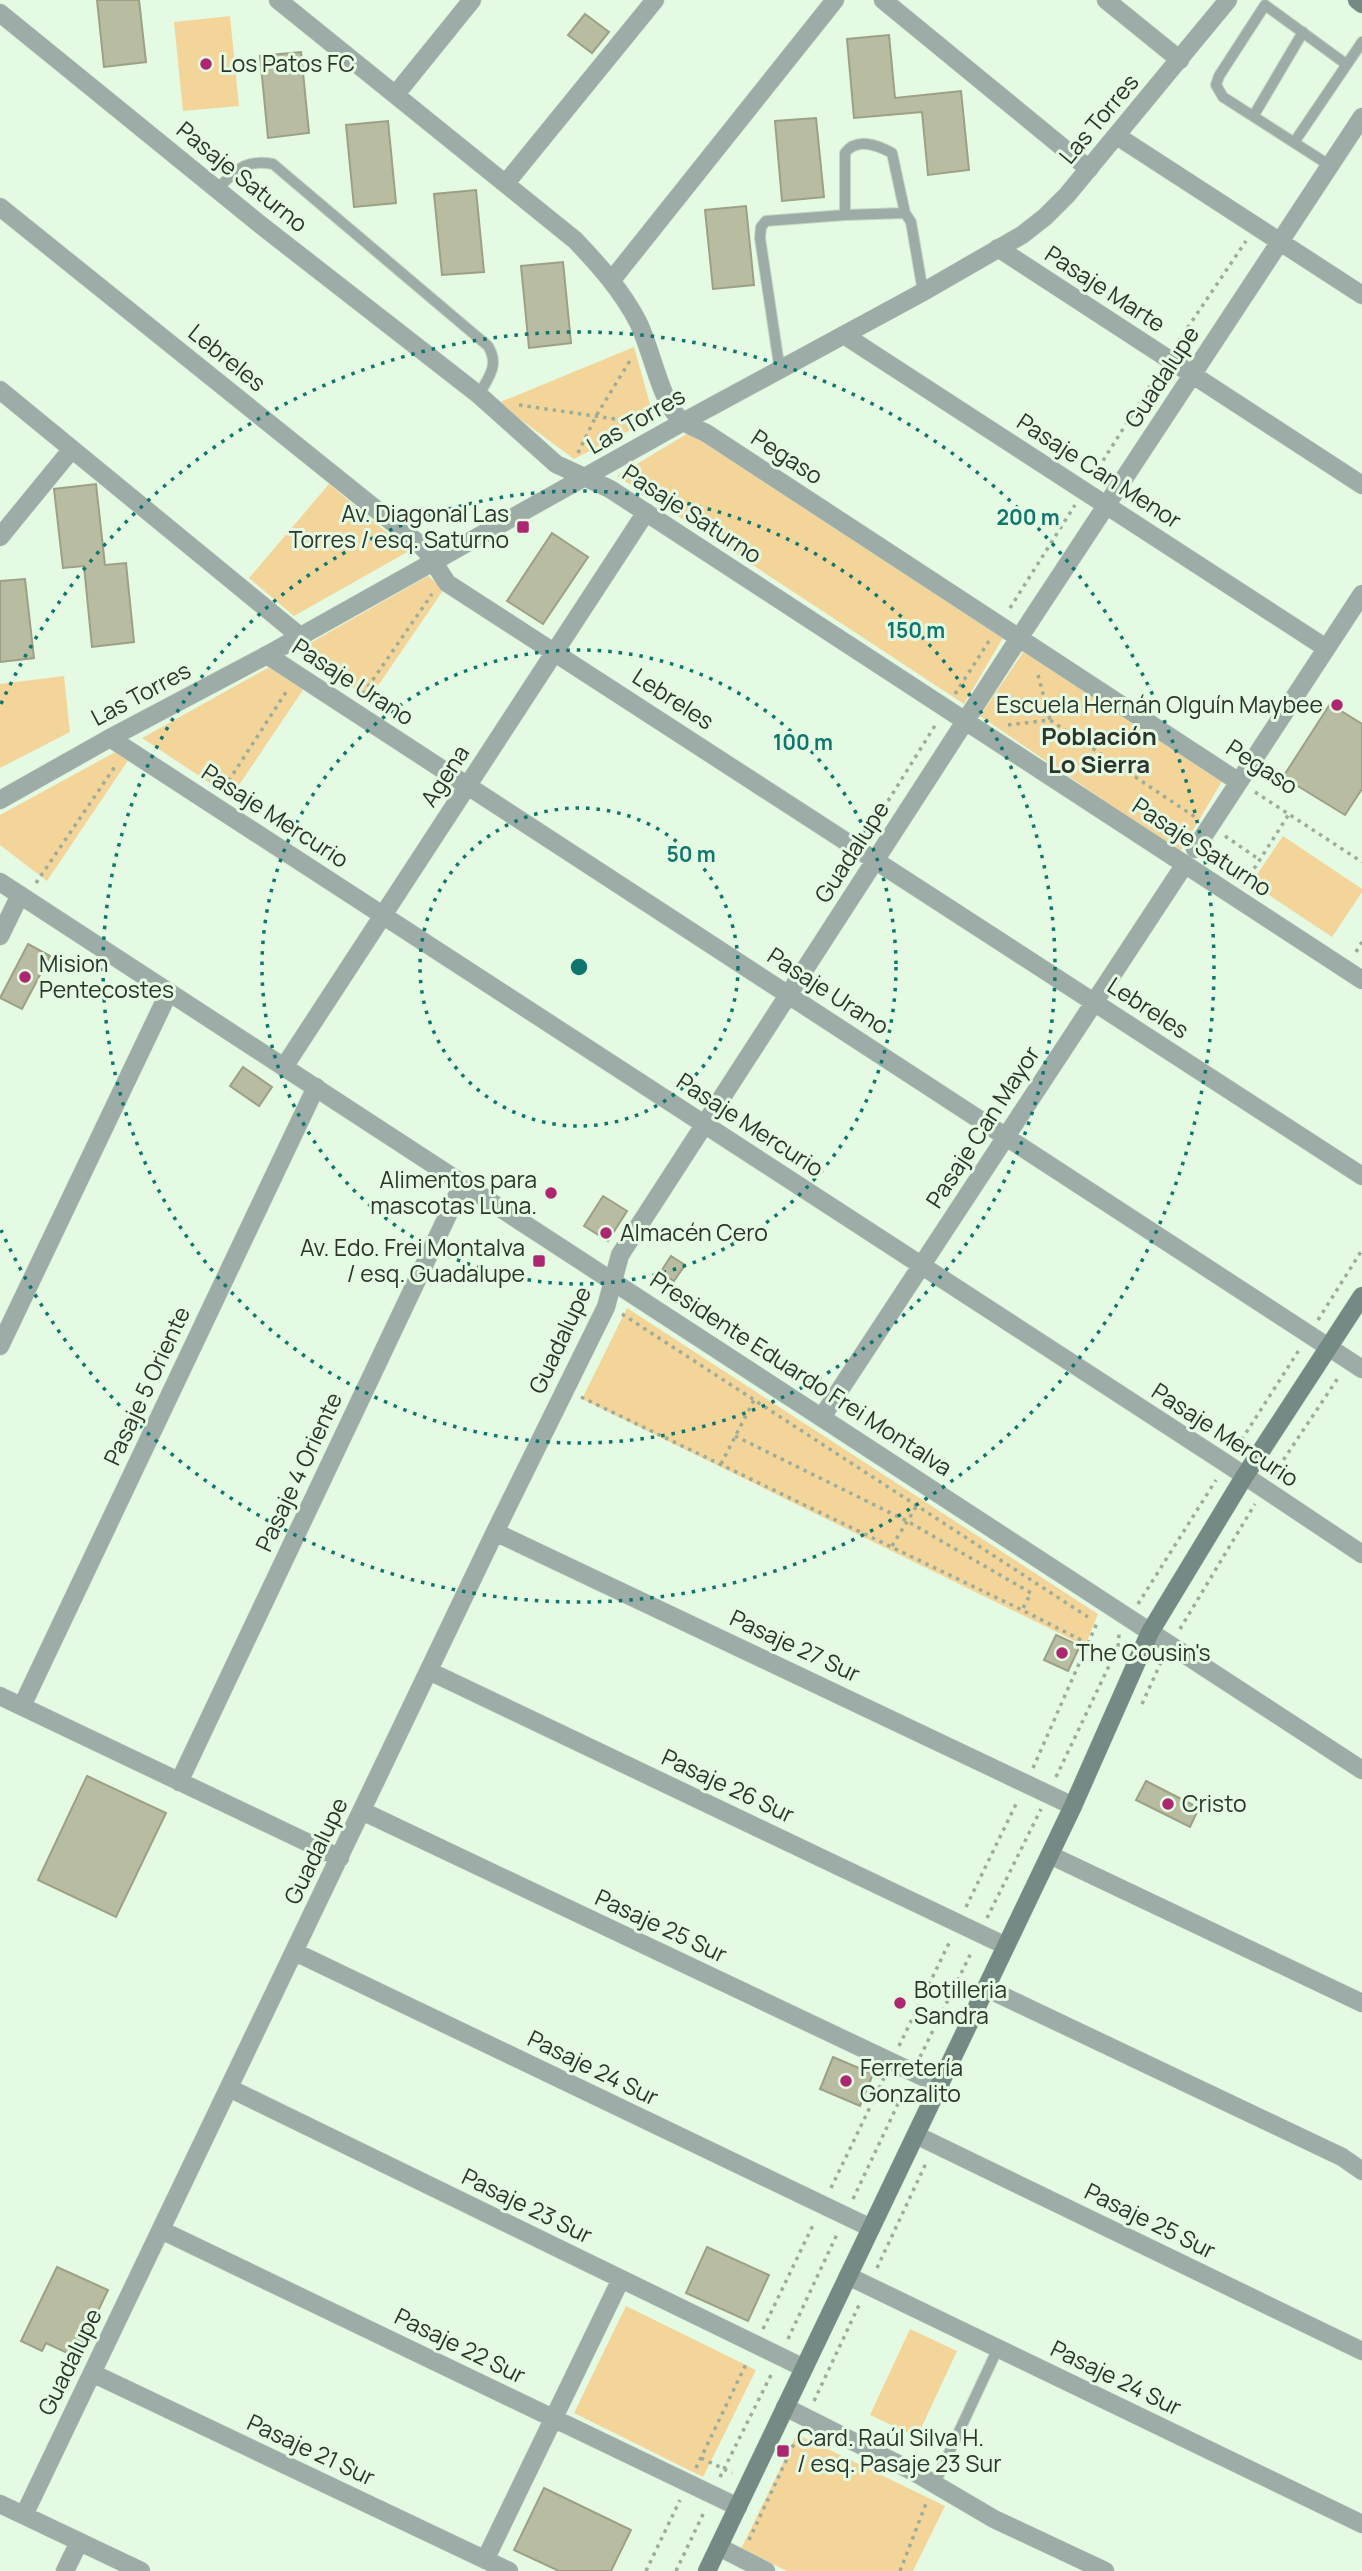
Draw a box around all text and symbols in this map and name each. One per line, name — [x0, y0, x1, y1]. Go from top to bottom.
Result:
place label: Los Patos FC — [220, 47, 355, 79]
marker: Los Patos FC — [198, 56, 214, 72]
street label: Las Torres — [1051, 66, 1145, 170]
street label: Pasaje Saturno — [170, 113, 315, 239]
street label: Pasaje Marte — [1039, 237, 1172, 339]
street label: Lebreles — [182, 316, 273, 398]
street label: Guadalupe — [1116, 319, 1206, 433]
street label: Las Torres — [580, 379, 691, 461]
street label: Pasaje Can Menor — [1011, 405, 1188, 535]
street label: Pegaso — [746, 421, 830, 491]
street label: Pasaje Saturno — [617, 456, 768, 570]
place label: Av. Diagonal Las Torres / esq. Saturno — [289, 497, 509, 555]
text: 200 m — [996, 503, 1060, 531]
marker: Av. Diagonal Las Torres / esq. Saturno — [515, 519, 531, 535]
text: 150 m — [887, 616, 945, 644]
street label: Pasaje Urano — [287, 630, 420, 732]
street label: Las Torres — [85, 654, 196, 733]
street label: Lebreles — [627, 660, 721, 736]
place label: Escuela Hernán Olguín Maybee — [996, 688, 1323, 720]
marker: Escuela Hernán Olguín Maybee — [1329, 697, 1345, 713]
district label: Población Lo Sierra — [1041, 719, 1157, 780]
text: 100 m — [773, 728, 833, 756]
street label: Pegaso — [1221, 731, 1305, 801]
street label: Agena — [412, 738, 476, 813]
street label: Pasaje Mercurio — [196, 756, 355, 875]
street label: Pasaje Saturno — [1127, 789, 1278, 903]
street label: Guadalupe — [806, 794, 896, 908]
text: 50 m — [666, 840, 716, 868]
street label: Pasaje Urano — [762, 939, 895, 1041]
place label: Mision Pentecostes — [39, 947, 174, 1005]
centre of rings — [567, 955, 591, 979]
marker: Mision Pentecostes — [17, 969, 33, 985]
street label: Lebreles — [1102, 969, 1196, 1045]
street label: Pasaje Can Mayor — [918, 1039, 1047, 1214]
street label: Pasaje Mercurio — [671, 1065, 830, 1184]
place label: Alimentos para mascotas Luna. — [370, 1163, 537, 1221]
marker: Alimentos para mascotas Luna. — [543, 1185, 559, 1201]
place label: Almacén Cero — [620, 1216, 768, 1248]
marker: Almacén Cero — [598, 1225, 614, 1241]
place label: Av. Edo. Frei Montalva / esq. Guadalupe — [300, 1231, 525, 1289]
marker: Av. Edo. Frei Montalva / esq. Guadalupe — [531, 1253, 547, 1269]
street label: Presidente Eduardo Frei Montalva — [644, 1263, 959, 1483]
street label: Guadalupe — [520, 1281, 598, 1399]
street label: Pasaje 5 Oriente — [95, 1301, 197, 1470]
street label: Pasaje Mercurio — [1146, 1375, 1305, 1494]
street label: Pasaje 4 Oriente — [247, 1387, 349, 1556]
street label: Pasaje 27 Sur — [725, 1601, 866, 1689]
place label: The Cousin's — [1076, 1636, 1210, 1668]
marker: The Cousin's — [1054, 1645, 1070, 1661]
street label: Pasaje 26 Sur — [657, 1740, 800, 1830]
place label: Cristo — [1182, 1787, 1247, 1819]
street label: Guadalupe — [275, 1792, 355, 1909]
marker: Cristo — [1160, 1796, 1176, 1812]
street label: Pasaje 25 Sur — [590, 1881, 732, 1970]
place label: Botilleria Sandra — [914, 1973, 1007, 2031]
marker: Botilleria Sandra — [892, 1995, 908, 2011]
street label: Pasaje 24 Sur — [523, 2022, 664, 2113]
place label: Ferretería Gonzalito — [860, 2051, 963, 2109]
marker: Ferretería Gonzalito — [838, 2073, 854, 2089]
street label: Pasaje 23 Sur — [457, 2160, 598, 2250]
street label: Pasaje 25 Sur — [1080, 2175, 1221, 2266]
street label: Pasaje 22 Sur — [390, 2300, 531, 2391]
street label: Guadalupe — [29, 2303, 109, 2420]
street label: Pasaje 24 Sur — [1046, 2332, 1187, 2423]
street label: Pasaje 21 Sur — [242, 2406, 381, 2493]
place label: Card. Raúl Silva H. / esq. Pasaje 23 Sur — [797, 2421, 1001, 2479]
marker: Card. Raúl Silva H. / esq. Pasaje 23 Sur — [775, 2443, 791, 2459]

